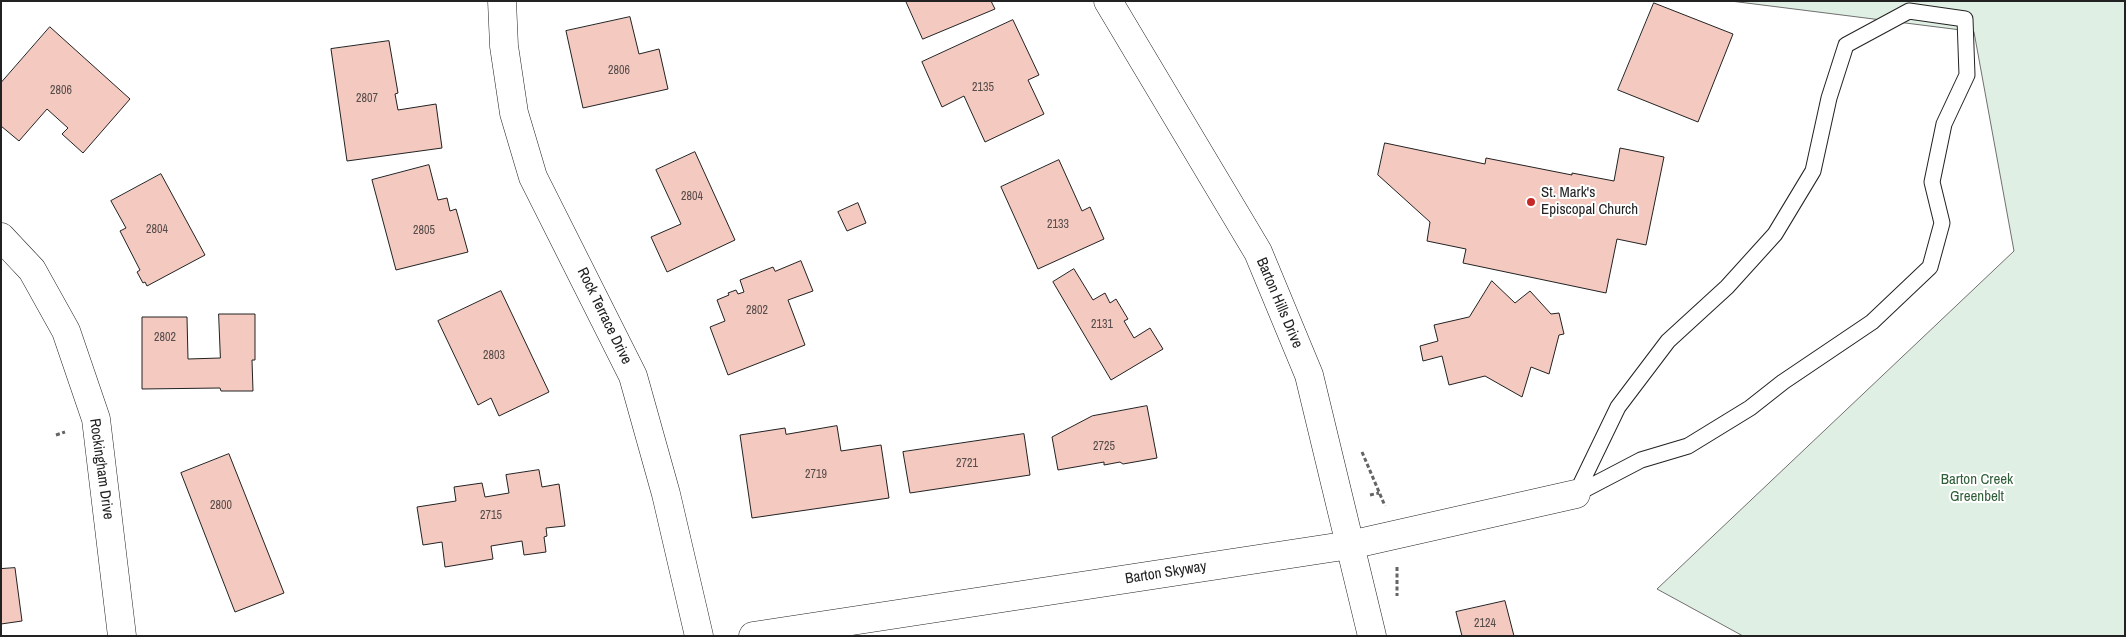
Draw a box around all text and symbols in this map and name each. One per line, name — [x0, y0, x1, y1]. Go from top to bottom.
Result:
house number: 2806 — [608, 64, 630, 78]
house number: 2135 — [972, 81, 994, 95]
house number: 2806 — [50, 84, 72, 98]
house number: 2807 — [356, 92, 378, 106]
place label: St. Mark's Episcopal Church — [1541, 184, 1638, 219]
house number: 2804 — [681, 190, 703, 204]
marker: St. Mark's Episcopal Church — [1525, 196, 1537, 208]
house number: 2133 — [1047, 218, 1069, 232]
house number: 2804 — [146, 223, 168, 237]
house number: 2805 — [413, 224, 435, 238]
street label: Barton Hills Drive — [1252, 255, 1306, 351]
street label: Rock Terrace Drive — [573, 265, 635, 367]
house number: 2802 — [746, 304, 768, 318]
house number: 2131 — [1091, 318, 1113, 332]
house number: 2802 — [154, 331, 176, 345]
house number: 2803 — [483, 349, 505, 363]
street label: Rockingham Drive — [85, 417, 117, 521]
house number: 2725 — [1093, 440, 1115, 454]
house number: 2721 — [956, 457, 978, 471]
house number: 2719 — [805, 468, 827, 482]
park label: Barton Creek Greenbelt — [1941, 471, 2013, 506]
house number: 2800 — [210, 499, 232, 513]
house number: 2715 — [480, 509, 502, 523]
street label: Barton Skyway — [1124, 558, 1208, 588]
house number: 2124 — [1474, 617, 1496, 631]

